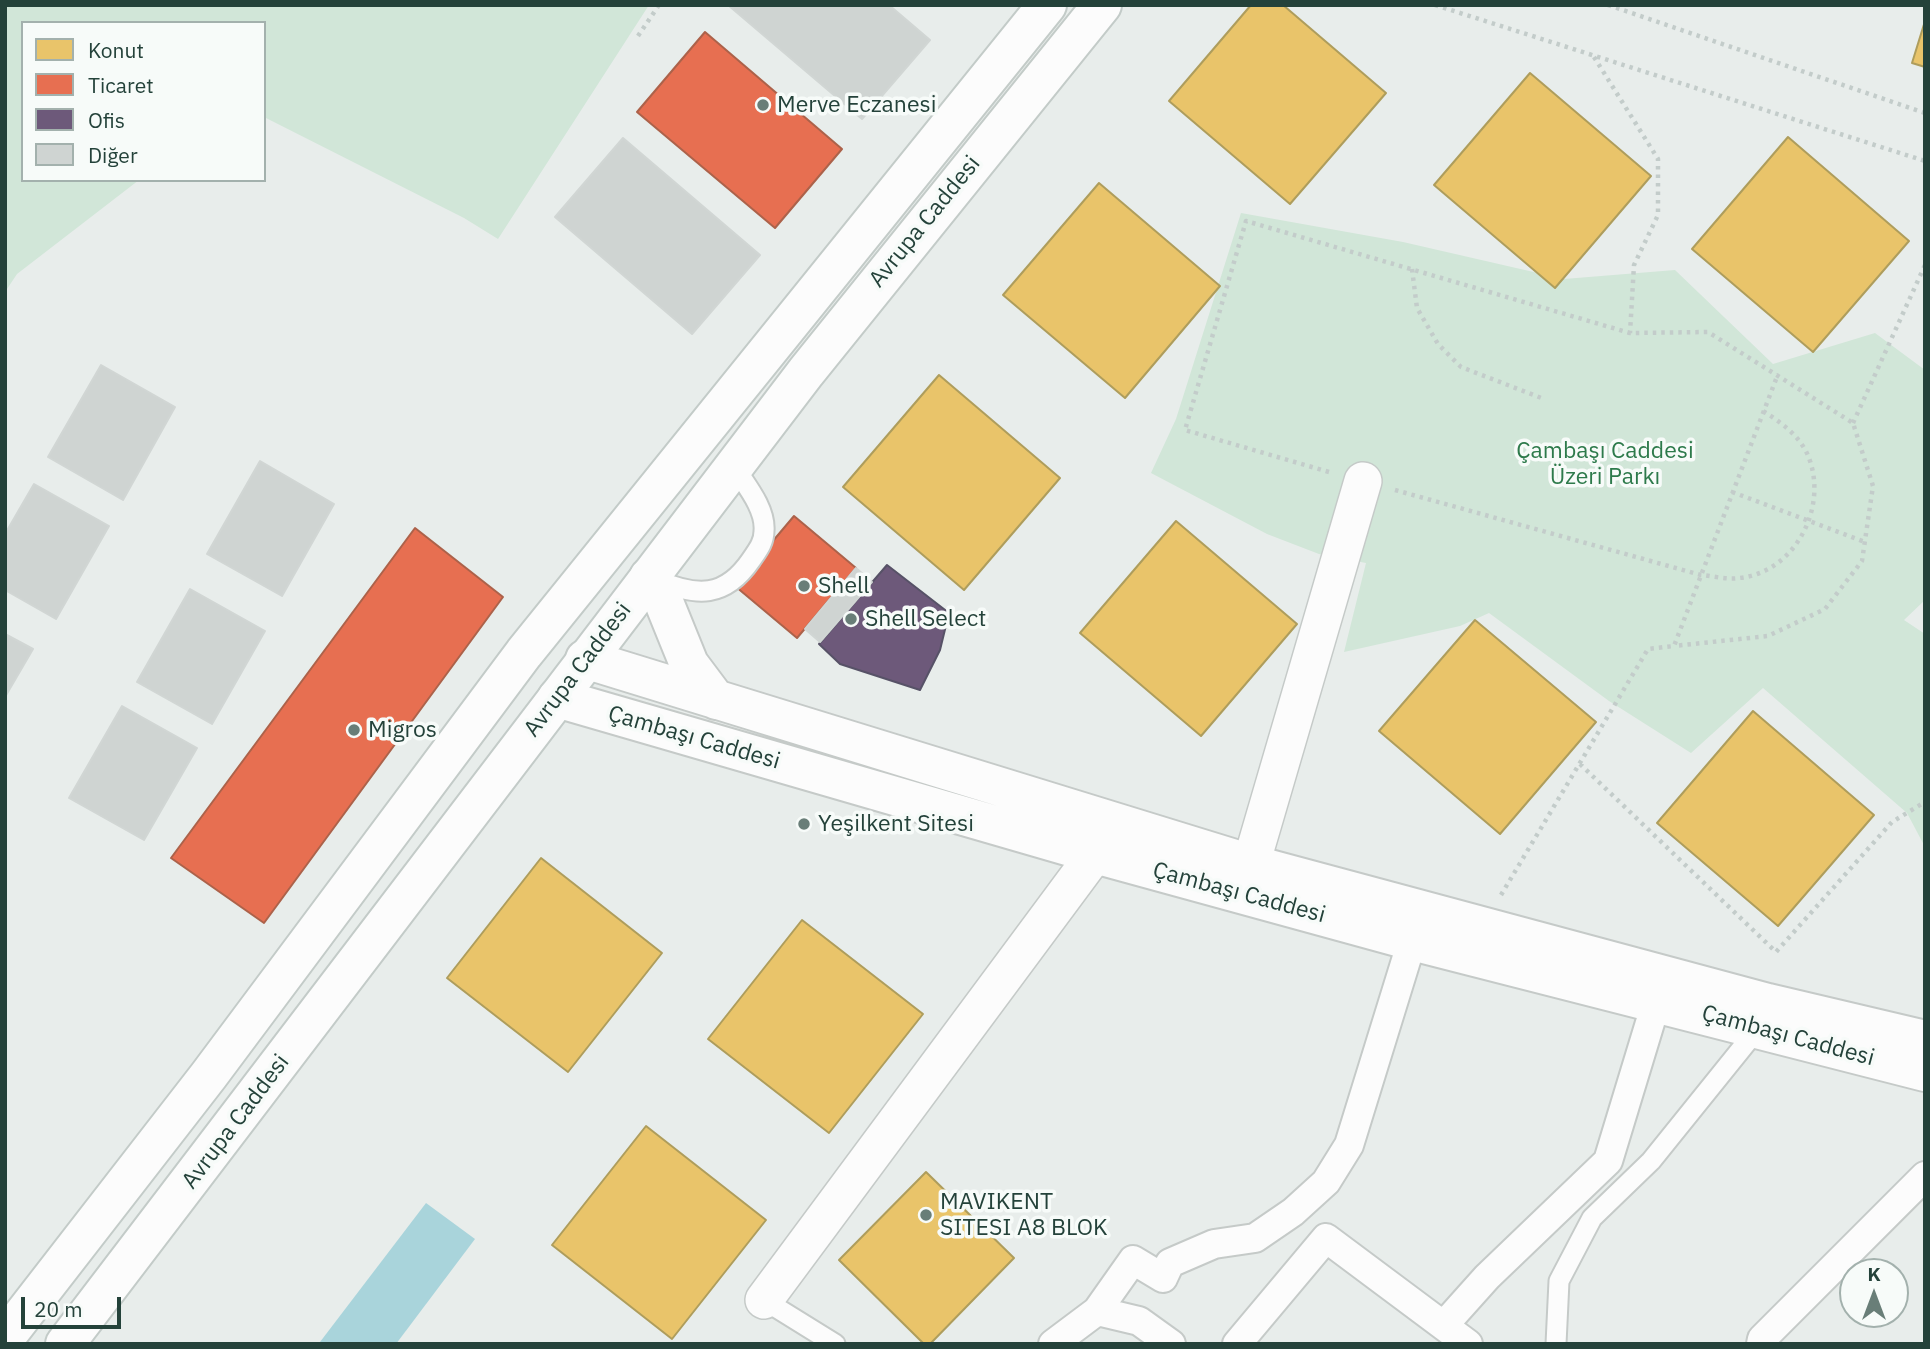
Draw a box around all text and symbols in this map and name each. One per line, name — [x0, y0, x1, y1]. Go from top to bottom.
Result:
legend — [21, 21, 266, 182]
text: Konut — [88, 36, 144, 64]
text: Ticaret — [88, 71, 154, 99]
place label: Merve Eczanesi — [777, 91, 937, 119]
marker: Merve Eczanesi — [755, 97, 771, 113]
text: Ofis — [88, 106, 125, 134]
text: Diğer — [88, 141, 138, 169]
street label: Avrupa Caddesi — [864, 151, 986, 293]
park label: Çambaşı Caddesi Üzeri Parkı — [1516, 437, 1694, 491]
place label: Shell — [818, 572, 869, 600]
marker: Shell — [796, 578, 812, 594]
street label: Avrupa Caddesi — [519, 597, 637, 743]
place label: Shell Select — [865, 605, 986, 633]
marker: Shell Select — [843, 611, 859, 627]
street label: Çambaşı Caddesi — [605, 700, 783, 776]
place label: Migros — [368, 716, 437, 744]
marker: Migros — [346, 722, 362, 738]
place label: Yeşilkent Sitesi — [818, 810, 974, 838]
marker: Yeşilkent Sitesi — [796, 816, 812, 832]
street label: Çambaşı Caddesi — [1150, 857, 1328, 929]
street label: Çambaşı Caddesi — [1699, 1000, 1877, 1072]
street label: Avrupa Caddesi — [177, 1049, 295, 1195]
place label: MAVIKENT SITESI A8 BLOK — [940, 1188, 1108, 1242]
marker: MAVIKENT SITESI A8 BLOK — [918, 1207, 934, 1223]
north arrow — [1839, 1258, 1909, 1328]
text: K — [1867, 1262, 1881, 1286]
scale bar — [24, 1282, 124, 1326]
text: 20 m — [34, 1295, 83, 1323]

